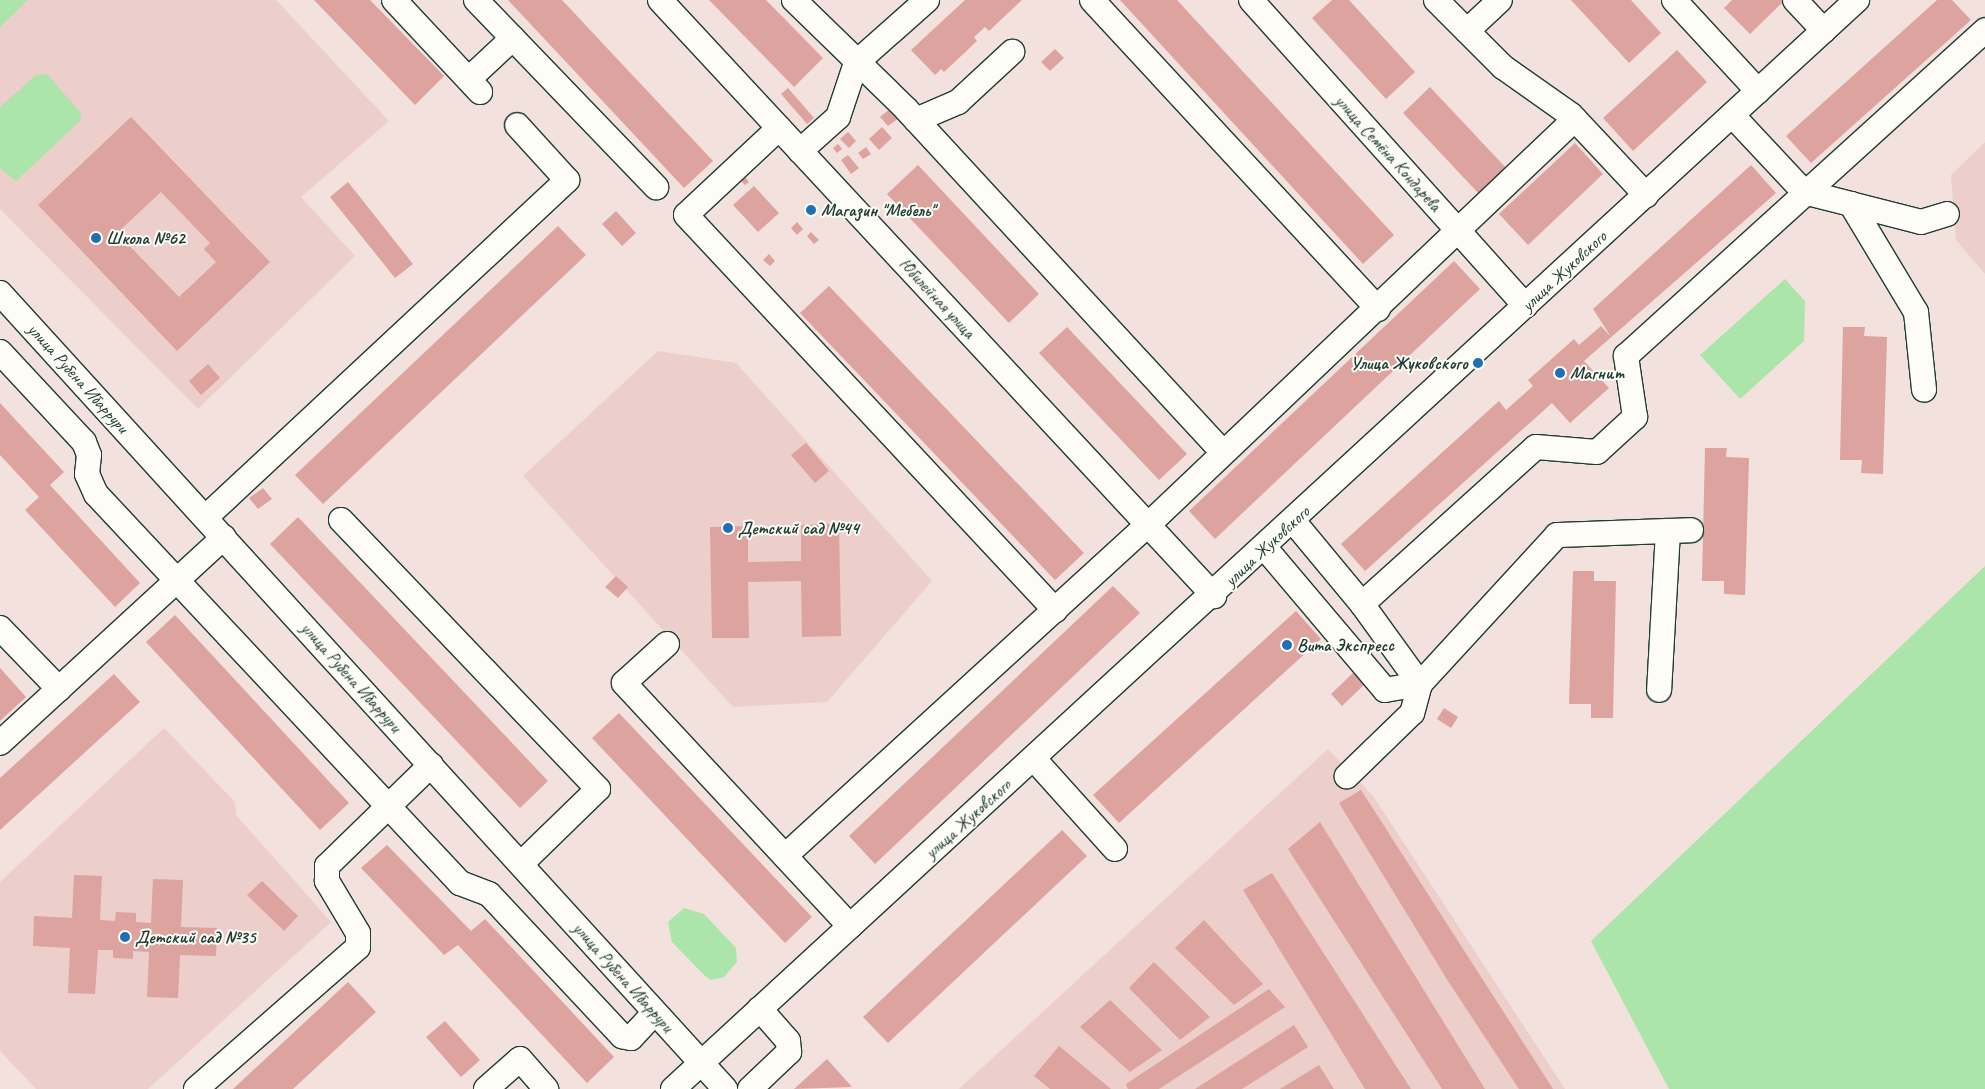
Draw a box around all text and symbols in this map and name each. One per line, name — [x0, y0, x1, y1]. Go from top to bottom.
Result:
street label: улица Семёна Кондарева — [1330, 90, 1446, 216]
place label: Магазин "Мебель" — [821, 199, 935, 221]
marker: Магазин "Мебель" — [805, 204, 817, 216]
street label: улица Жуковского — [1517, 226, 1611, 316]
place label: Школа №62 — [106, 227, 185, 249]
marker: Школа №62 — [90, 232, 102, 244]
street label: Юбилейная улица — [894, 253, 980, 343]
street label: улица Рубена Ибаррури — [23, 318, 133, 438]
place label: Улица Жуковского — [1351, 352, 1468, 374]
marker: Улица Жуковского — [1472, 357, 1484, 369]
place label: Магнит — [1570, 362, 1624, 384]
marker: Магнит — [1554, 367, 1566, 379]
street label: улица Жуковского — [1220, 501, 1314, 591]
place label: Детский сад №44 — [738, 517, 859, 539]
marker: Детский сад №44 — [722, 522, 734, 534]
street label: улица Рубена Ибаррури — [296, 617, 406, 737]
place label: Вита Экспресс — [1297, 634, 1393, 656]
marker: Вита Экспресс — [1281, 639, 1293, 651]
street label: улица Жуковского — [920, 774, 1016, 864]
street label: улица Рубена Ибаррури — [568, 917, 678, 1037]
place label: Детский сад №35 — [135, 926, 256, 948]
marker: Детский сад №35 — [119, 931, 131, 943]

